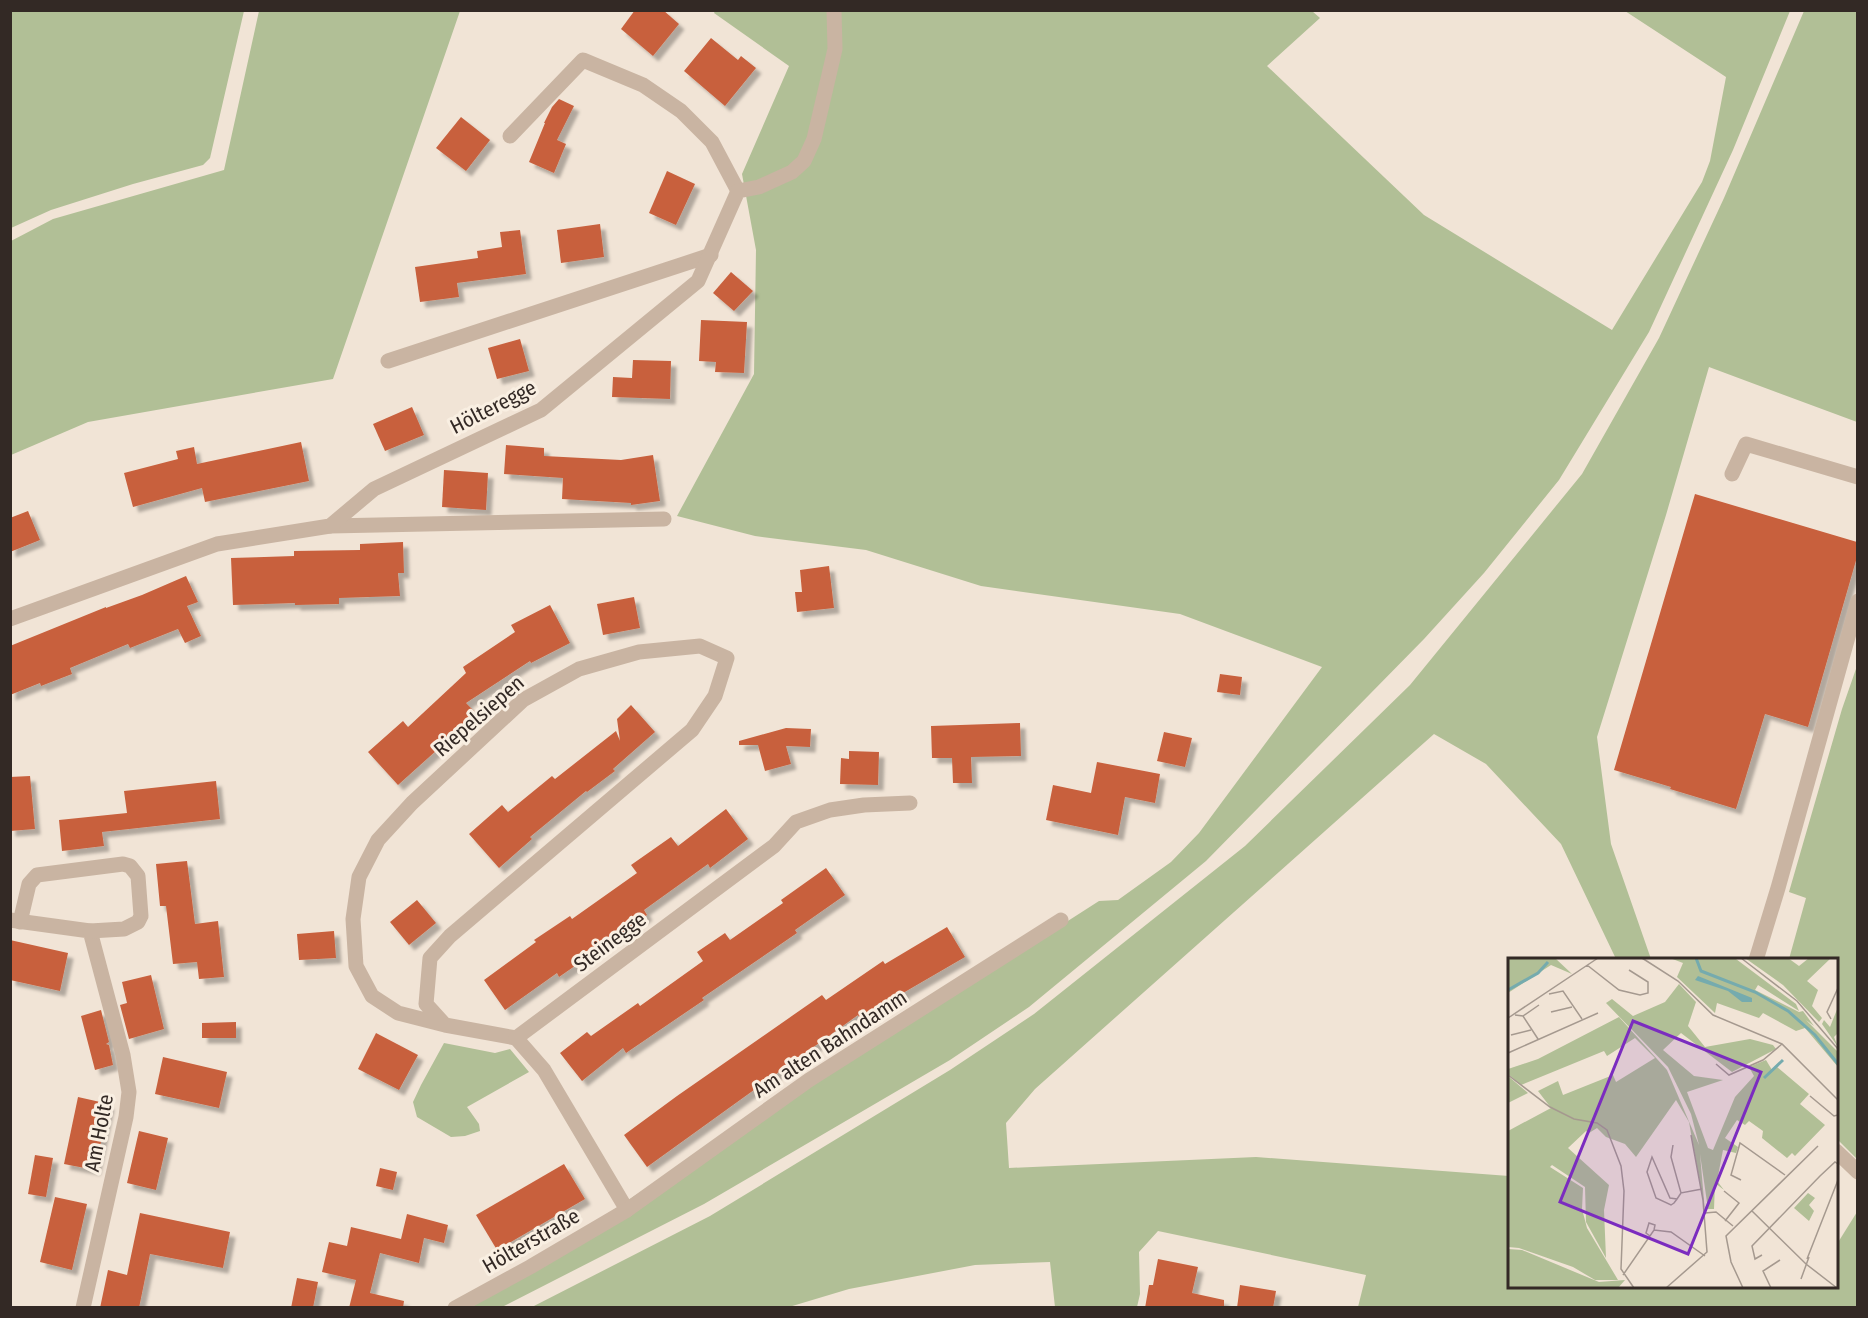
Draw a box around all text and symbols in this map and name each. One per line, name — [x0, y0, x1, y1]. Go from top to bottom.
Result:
street label: Hölteregge — [446, 374, 540, 440]
street label: Riepelsiepen — [428, 670, 530, 762]
street label: Steinegge — [569, 906, 651, 978]
inset map — [1508, 958, 1838, 1288]
street label: Am alten Bahndamm — [748, 985, 912, 1103]
street label: Am Holte — [79, 1092, 119, 1174]
street label: Hölterstraße — [478, 1203, 584, 1279]

